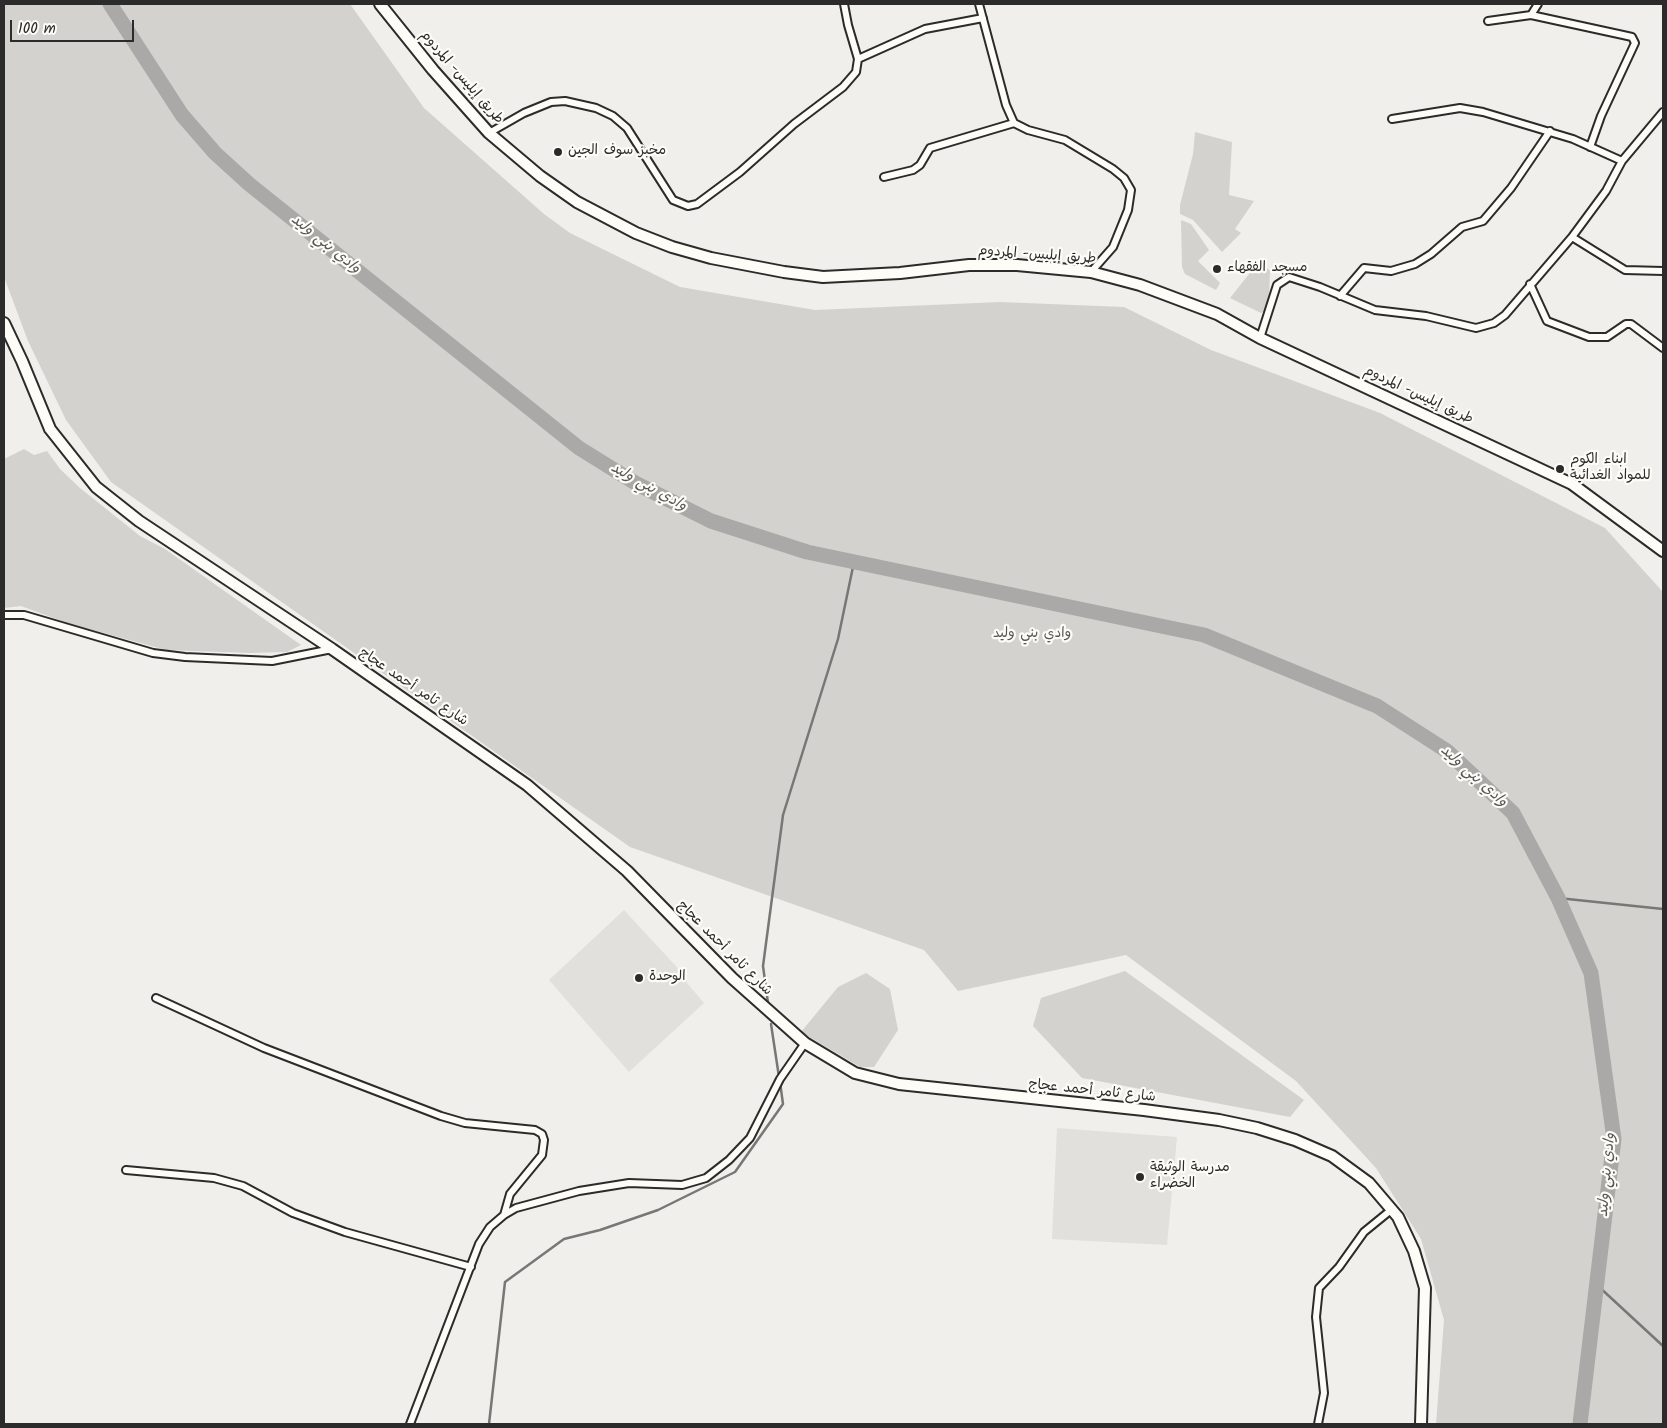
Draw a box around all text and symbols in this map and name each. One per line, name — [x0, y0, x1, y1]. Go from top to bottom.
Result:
scale bar — [12, 10, 136, 42]
text: 100 m — [18, 17, 56, 41]
street label: طريق إيليس- المردوم — [416, 28, 506, 128]
place label: مخبز سوف الجين — [568, 144, 666, 160]
marker: مخبز سوف الجين — [552, 146, 564, 158]
water label: وادي بني وليد — [287, 212, 363, 278]
street label: طريق إيليس- المردوم — [977, 243, 1097, 269]
place label: مسجد الفقهاء — [1227, 261, 1307, 277]
marker: مسجد الفقهاء — [1211, 263, 1223, 275]
street label: طريق إيليس- المردوم — [1361, 363, 1475, 429]
place label: ابناء الكوم للمواد الغدائية — [1570, 453, 1651, 486]
water label: وادي بني وليد — [607, 460, 689, 516]
marker: ابناء الكوم للمواد الغدائية — [1554, 463, 1566, 475]
park label: وادي بني وليد — [993, 627, 1071, 643]
street label: شارع ثامر أحمد عجاج — [355, 645, 471, 731]
water label: وادي بني وليد — [1436, 742, 1510, 812]
street label: شارع ثامر أحمد عجاج — [673, 898, 775, 1000]
place label: الوحدة — [649, 970, 686, 986]
marker: الوحدة — [633, 972, 645, 984]
street label: شارع ثامر أحمد عجاج — [1028, 1077, 1156, 1107]
water label: وادي بني وليد — [1595, 1132, 1621, 1218]
place label: مدرسة الوثيقة الخضراء — [1150, 1161, 1230, 1194]
marker: مدرسة الوثيقة الخضراء — [1134, 1171, 1146, 1183]

